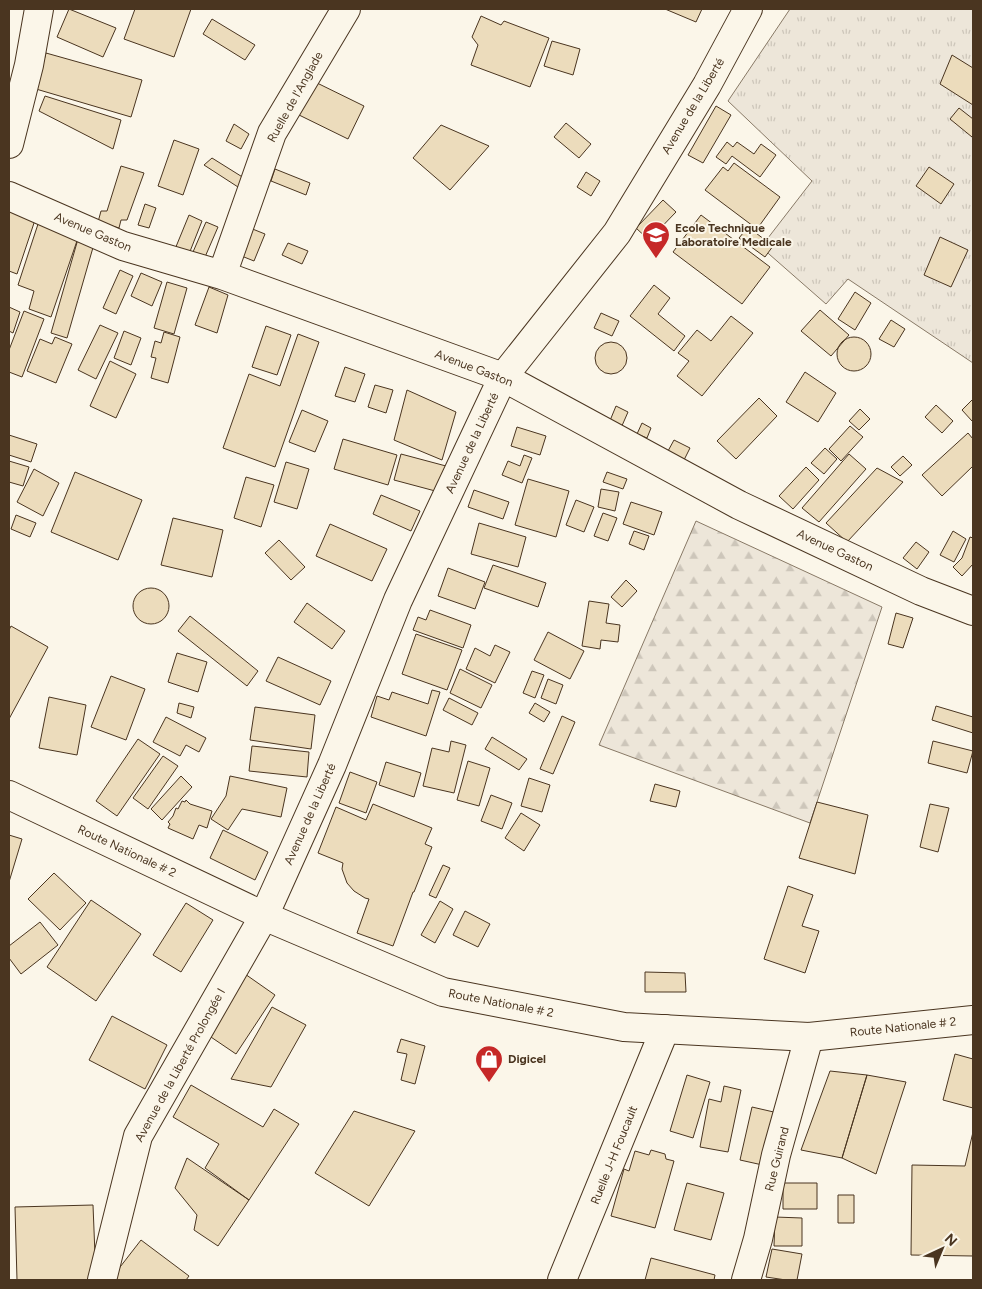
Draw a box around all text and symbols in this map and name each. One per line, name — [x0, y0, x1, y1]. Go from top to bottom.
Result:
street label: Ruelle de l'Anglade — [264, 49, 326, 145]
street label: Avenue de la Liberté — [659, 55, 727, 157]
street label: Avenue Gaston — [52, 209, 134, 255]
school or university icon: Ecole Technique Laboratoire Medicale — [641, 220, 671, 259]
place label: Ecole Technique Laboratoire Medicale — [675, 221, 792, 249]
street label: Avenue Gaston — [433, 347, 515, 389]
street label: Avenue de la Liberté — [443, 390, 502, 496]
street label: Avenue Gaston — [795, 526, 876, 574]
street label: Avenue de la Liberté — [281, 761, 339, 867]
street label: Route Nationale # 2 — [76, 822, 178, 880]
street label: Avenue de la Liberté Prolongée I — [132, 986, 228, 1144]
street label: Route Nationale # 2 — [447, 986, 555, 1020]
street label: Route Nationale # 2 — [849, 1014, 957, 1040]
shop icon: Digicel — [474, 1044, 504, 1083]
place label: Digicel — [508, 1052, 546, 1066]
street label: Ruelle J-H Foucault — [588, 1103, 640, 1206]
street label: Rue Guirand — [762, 1125, 792, 1193]
north arrow — [917, 1224, 967, 1274]
text: N — [941, 1230, 960, 1250]

